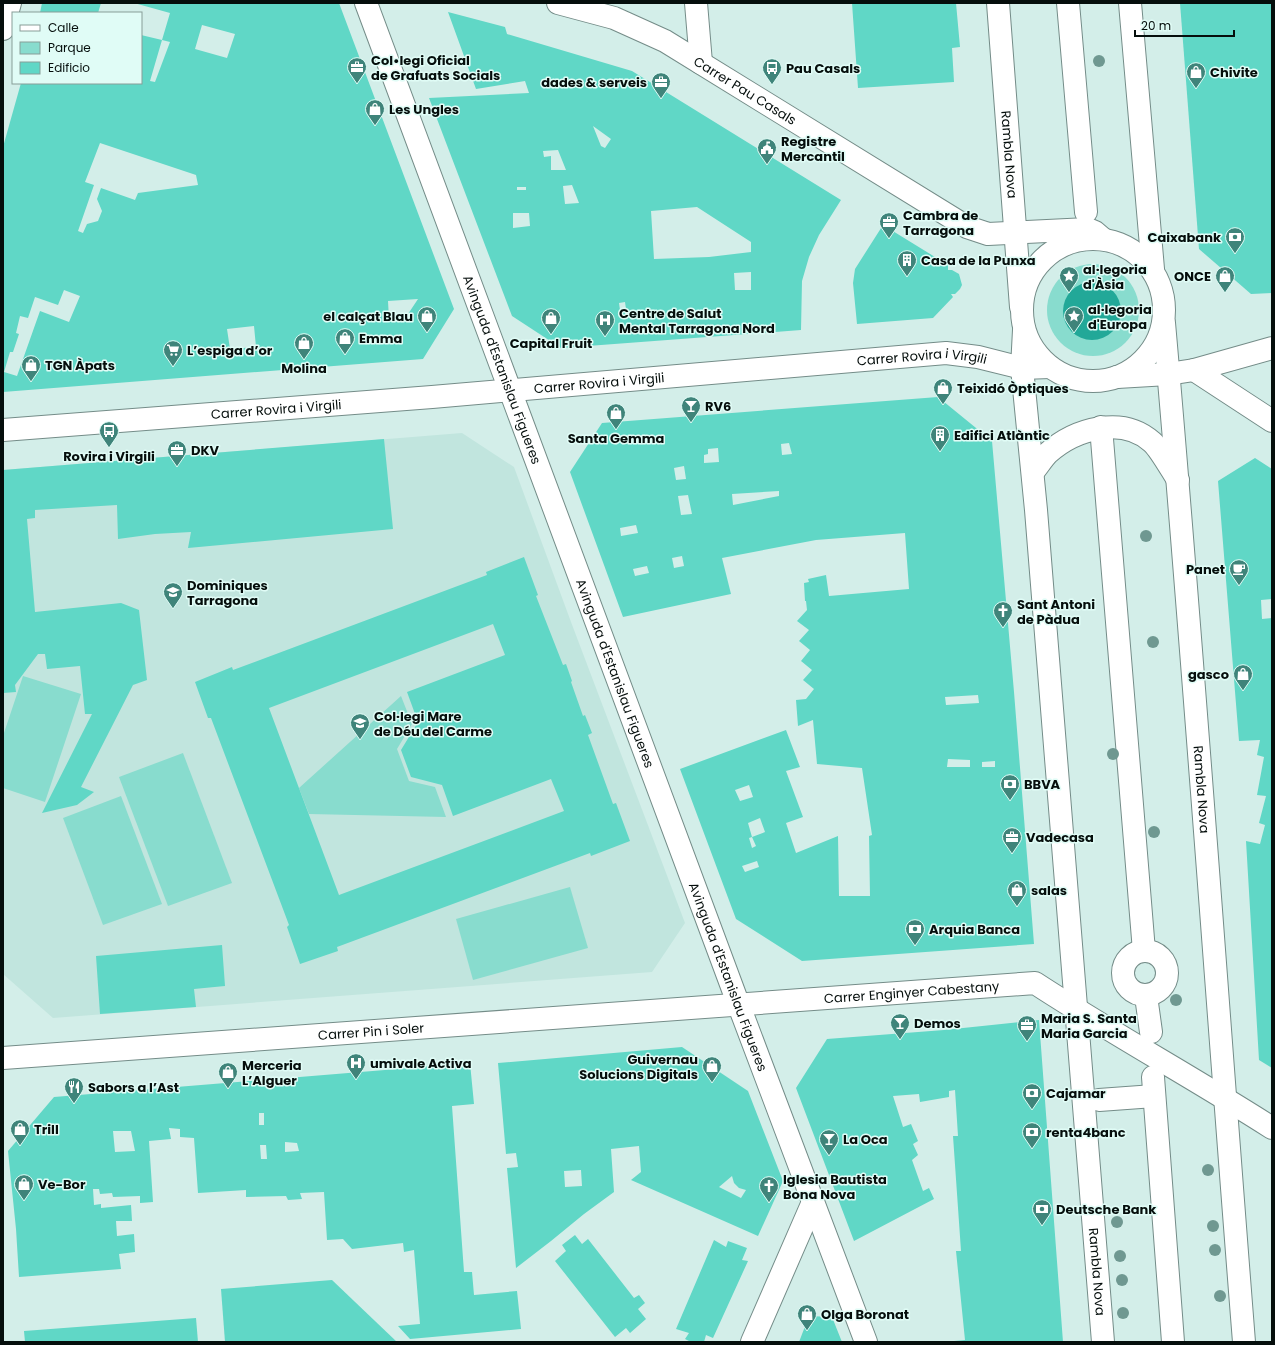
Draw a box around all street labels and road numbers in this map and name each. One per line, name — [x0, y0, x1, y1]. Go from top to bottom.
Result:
street label: Carrer Pau Casals — [690, 52, 800, 130]
street label: Rambla Nova — [996, 110, 1022, 199]
street label: Avinguda d'Estanislau Figueres — [458, 272, 546, 467]
street label: Carrer Rovira i Virgili — [856, 344, 989, 371]
street label: Carrer Rovira i Virgili — [533, 368, 665, 398]
street label: Carrer Rovira i Virgili — [210, 395, 342, 424]
street label: Avinguda d'Estanislau Figueres — [571, 576, 659, 771]
street label: Rambla Nova — [1189, 745, 1214, 834]
street label: Avinguda d'Estanislau Figueres — [684, 880, 772, 1074]
street label: Carrer Enginyer Cabestany — [823, 977, 1001, 1008]
street label: Carrer Pin i Soler — [317, 1018, 425, 1045]
street label: Rambla Nova — [1084, 1227, 1110, 1316]

